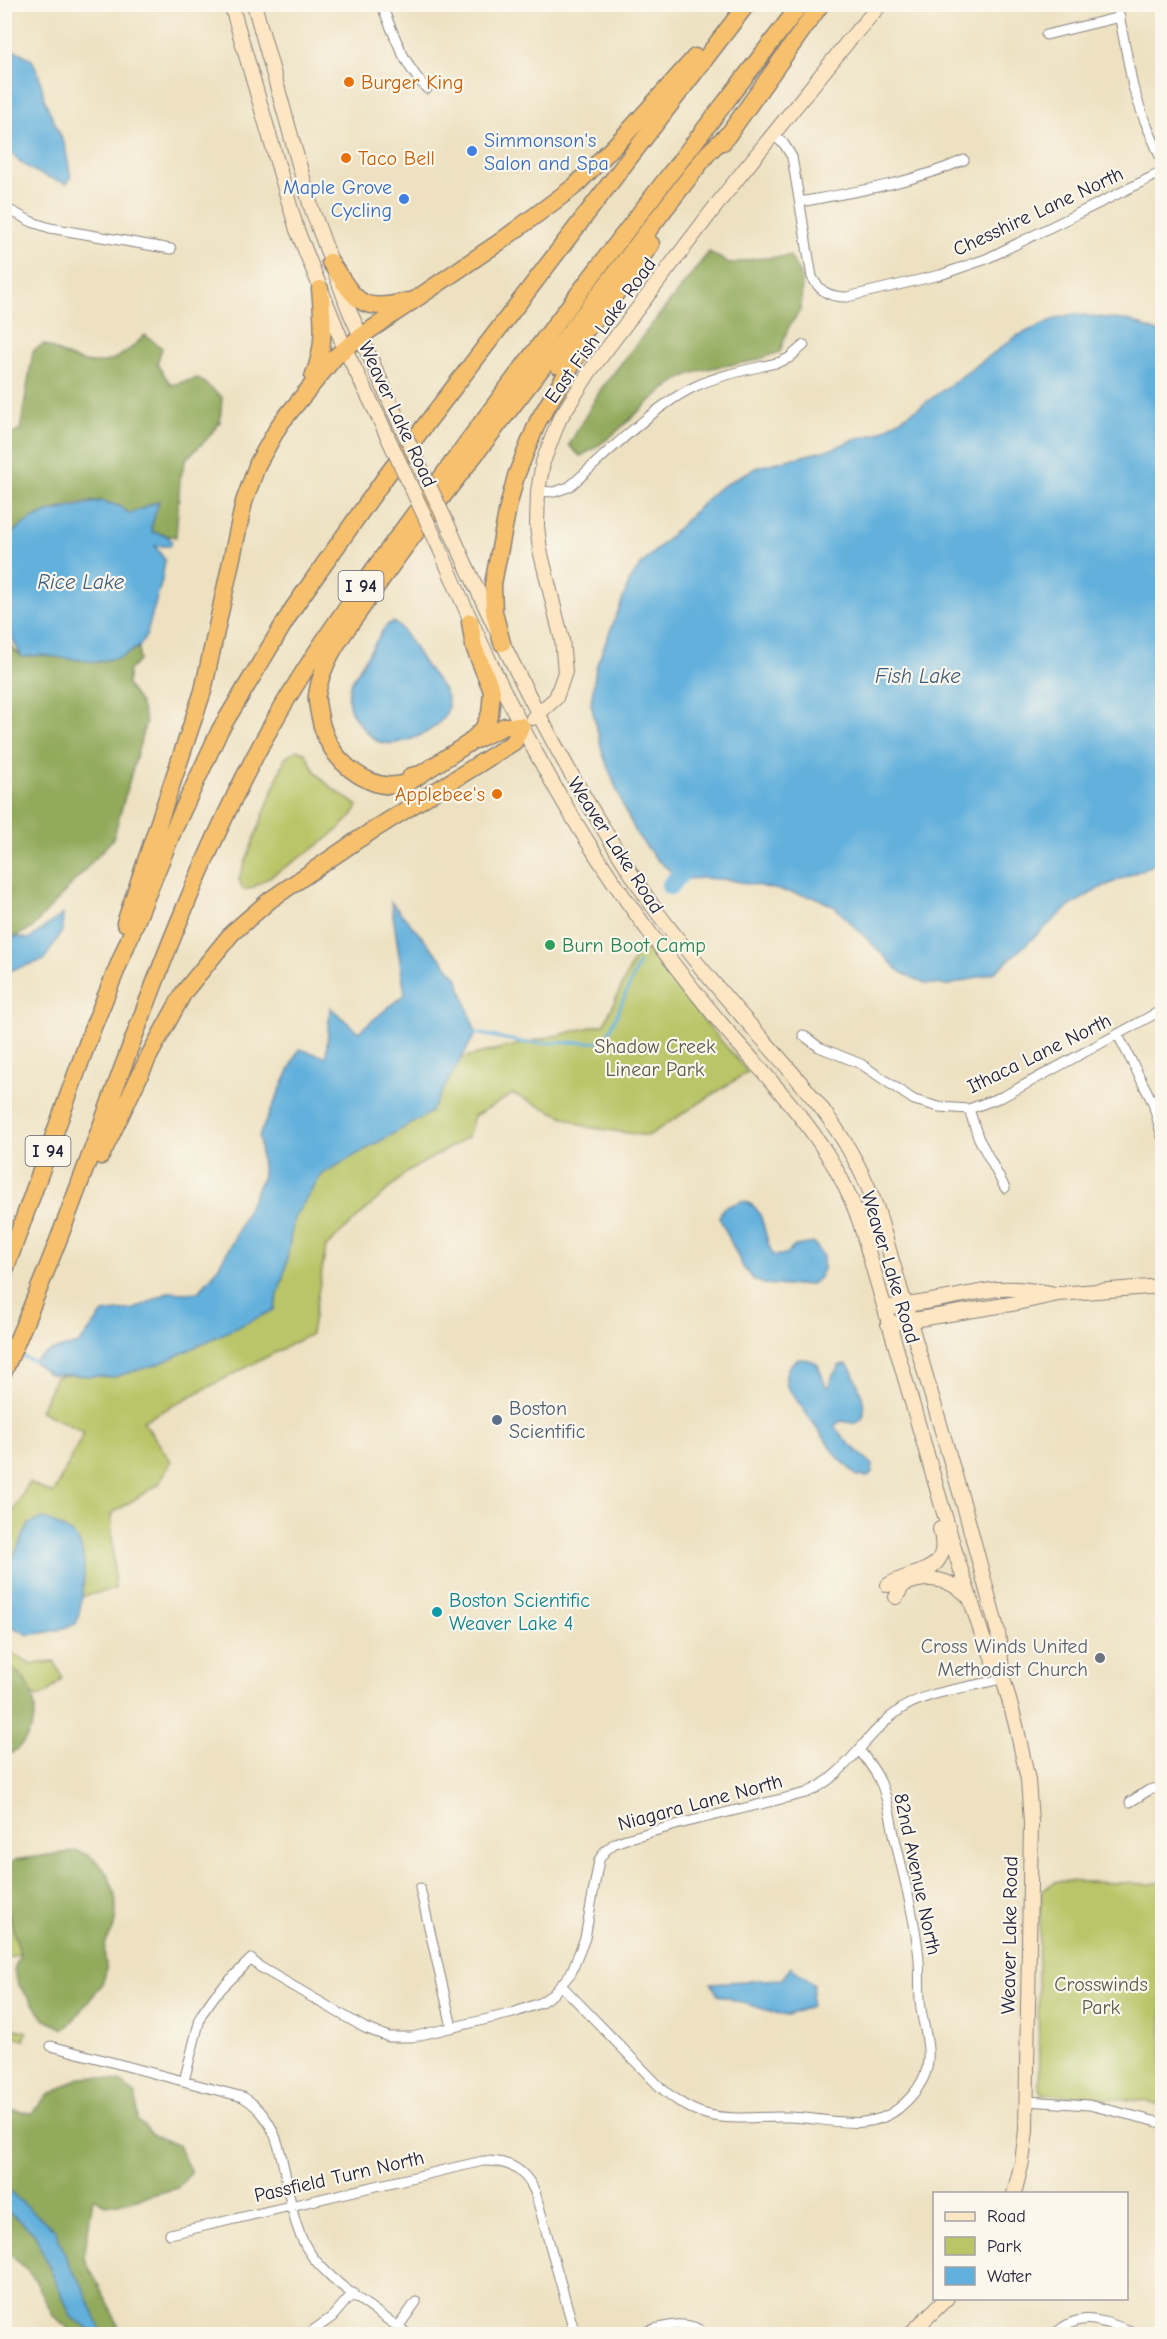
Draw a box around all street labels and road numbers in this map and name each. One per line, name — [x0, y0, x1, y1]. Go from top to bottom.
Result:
street label: Chesshire Lane North — [949, 162, 1127, 261]
street label: East Fish Lake Road — [540, 253, 661, 407]
street label: Weaver Lake Road — [354, 338, 441, 491]
road number: I 94 — [338, 571, 384, 601]
street label: Weaver Lake Road — [563, 773, 668, 918]
street label: Ithaca Lane North — [964, 1009, 1115, 1098]
road number: I 94 — [26, 1136, 70, 1166]
street label: Weaver Lake Road — [856, 1188, 925, 1346]
street label: Niagara Lane North — [615, 1769, 785, 1836]
street label: 82nd Avenue North — [889, 1791, 946, 1957]
street label: Weaver Lake Road — [997, 1856, 1022, 2014]
street label: Passfield Turn North — [252, 2146, 426, 2207]

